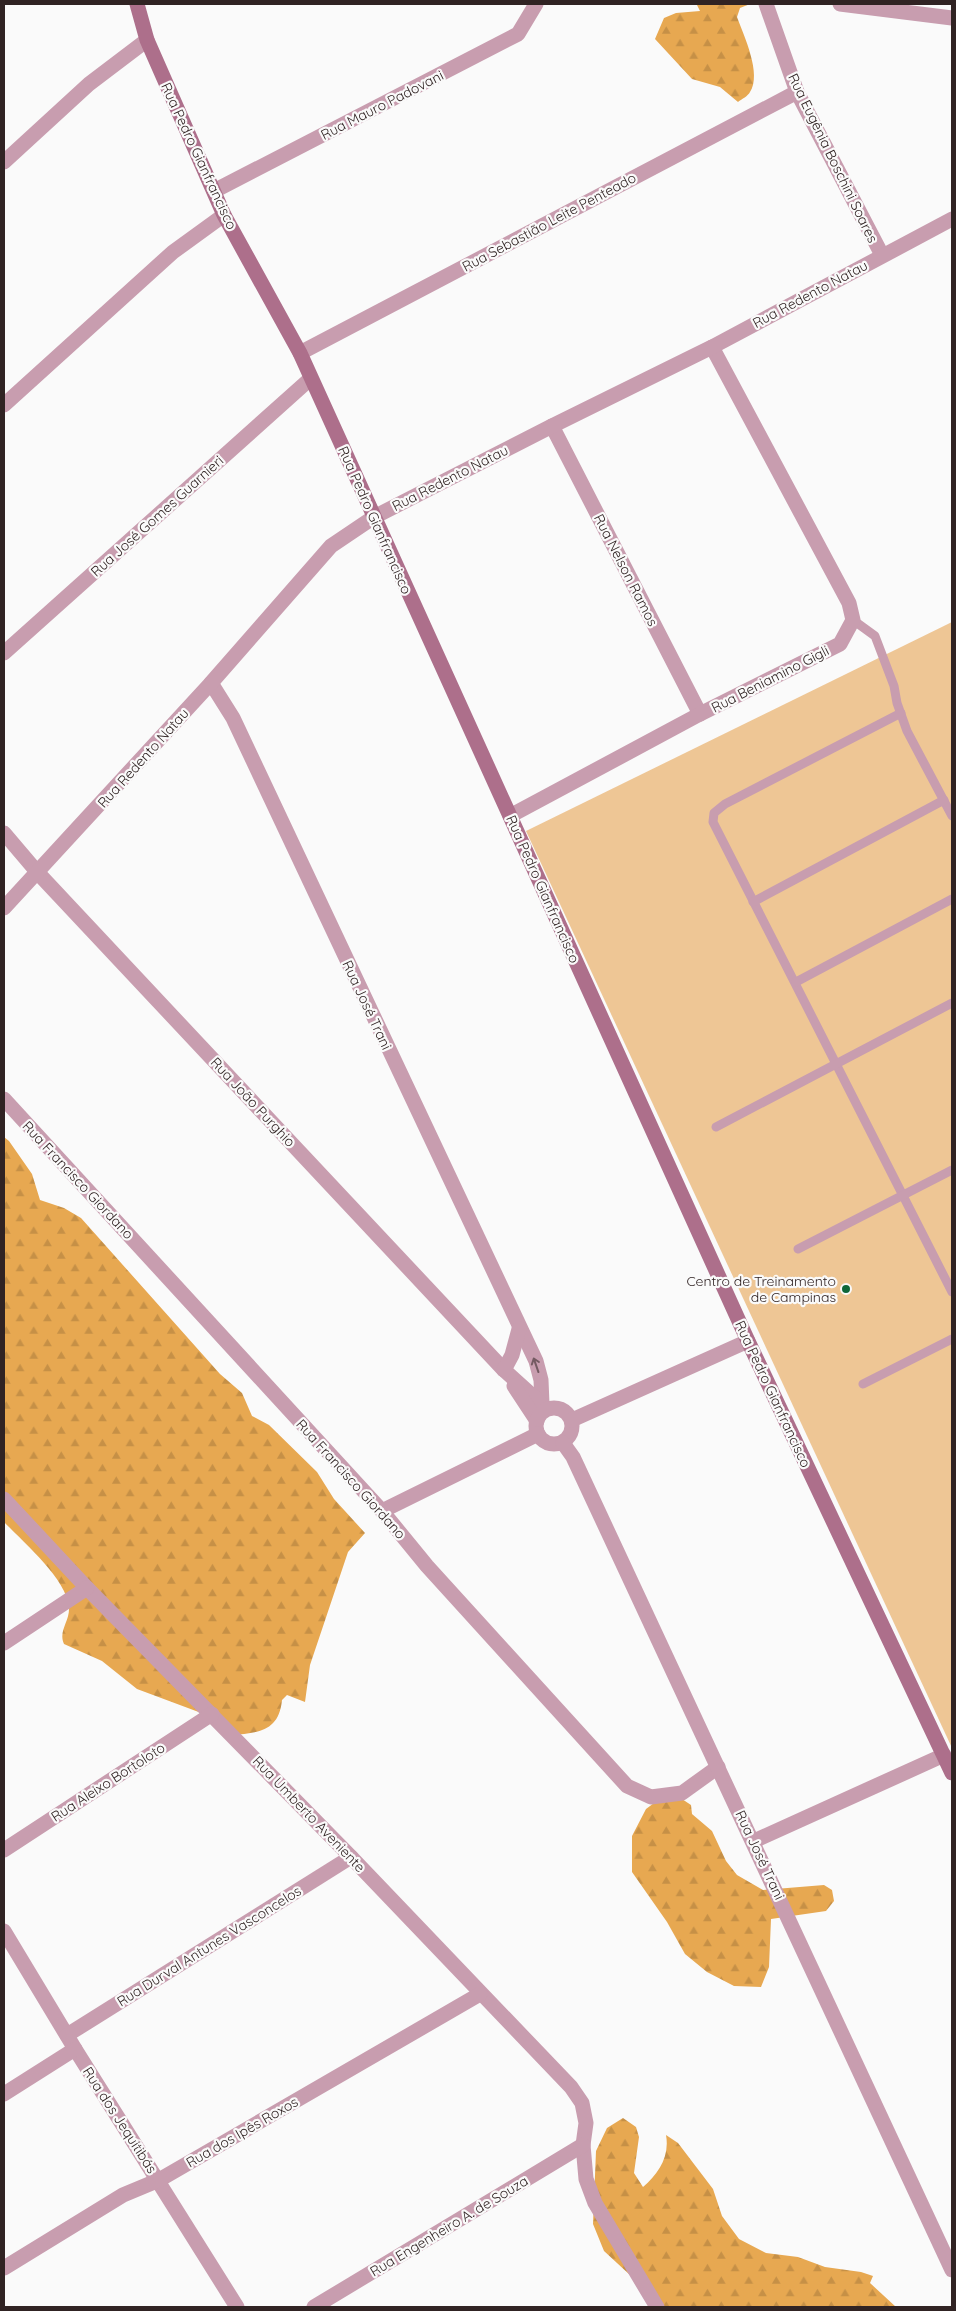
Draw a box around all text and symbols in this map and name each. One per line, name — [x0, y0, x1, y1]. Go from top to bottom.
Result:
street label: Rua Mauro Padovani — [318, 66, 446, 144]
street label: Rua Eugênia Boschini Soares — [784, 70, 882, 246]
street label: Rua Pedro Gianfrancisco — [157, 80, 241, 232]
street label: Rua Sebastião Leite Penteado — [459, 168, 639, 276]
street label: Rua Redento Natau — [749, 256, 871, 332]
street label: Rua Redento Natau — [389, 441, 511, 515]
street label: Rua Pedro Gianfrancisco — [334, 443, 416, 597]
street label: Rua José Gomes Guarnieri — [87, 452, 227, 580]
street label: Rua Nelson Ramos — [590, 511, 662, 629]
street label: Rua Beniamino Gigli — [708, 641, 832, 717]
street label: Rua Redento Natau — [94, 704, 192, 812]
street label: Rua Pedro Gianfrancisco — [502, 812, 584, 966]
street label: Rua José Trani — [338, 957, 396, 1053]
street label: Rua João Purghio — [207, 1053, 299, 1151]
street label: Rua Francisco Giordano — [18, 1117, 138, 1243]
place label: Centro de Treinamento de Campinas — [686, 1272, 836, 1306]
marker: Centro de Treinamento de Campinas — [840, 1283, 852, 1295]
street label: Rua Pedro Gianfrancisco — [731, 1318, 815, 1470]
one-way arrow — [531, 1357, 541, 1373]
street label: Rua Francisco Giordano — [292, 1415, 410, 1543]
street label: Rua Aleixo Bortoloto — [48, 1738, 168, 1826]
street label: Rua Umberto Aveniente — [249, 1752, 369, 1876]
street label: Rua José Trani — [731, 1807, 789, 1903]
street label: Rua Durval Antunes Vasconcelos — [113, 1882, 305, 2010]
street label: Rua dos Jequitibás — [79, 2063, 161, 2177]
street label: Rua dos Ipês Roxos — [183, 2093, 301, 2171]
street label: Rua Engenheiro A. de Souza — [367, 2172, 531, 2280]

